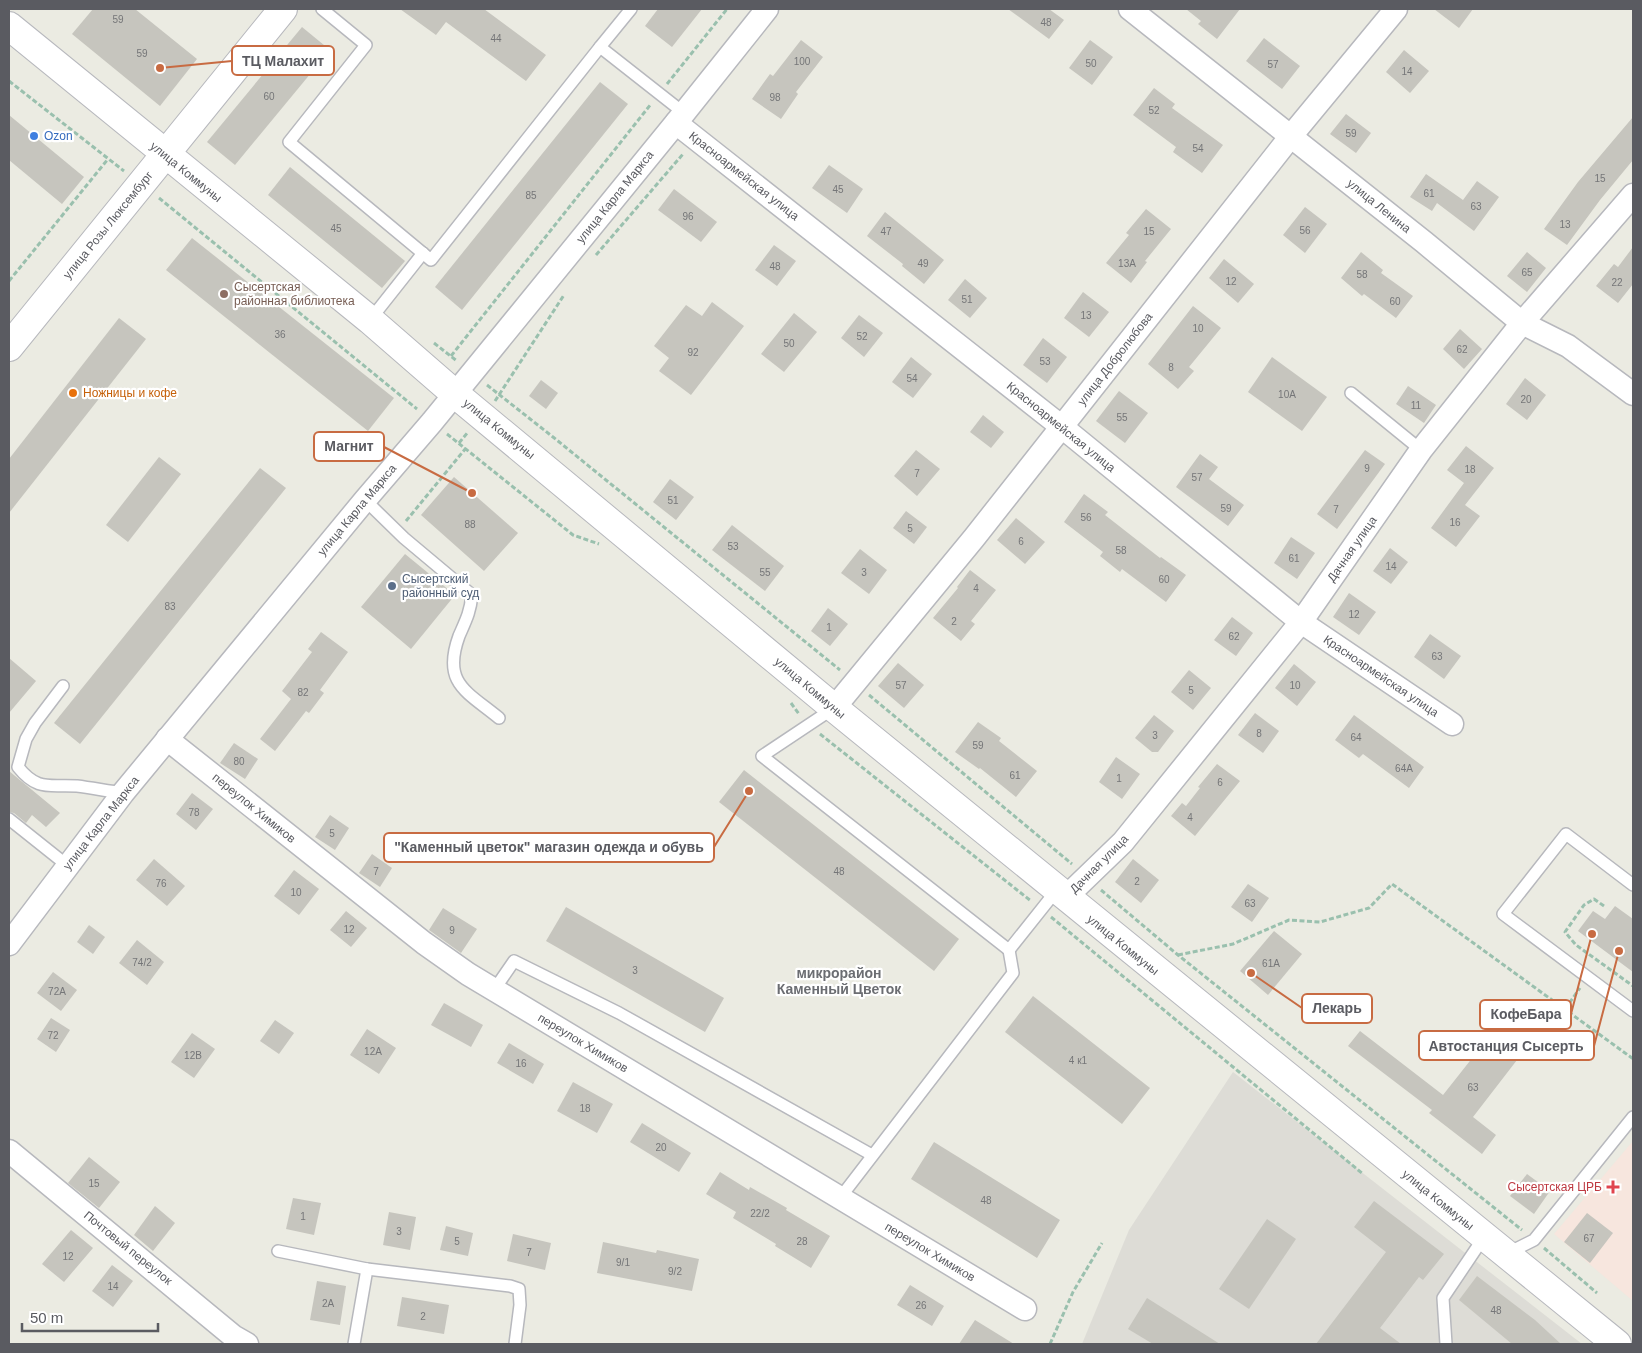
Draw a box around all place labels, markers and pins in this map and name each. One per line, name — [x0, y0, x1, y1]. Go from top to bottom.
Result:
callout: ТЦ Малахит — [232, 46, 334, 75]
place label: Ozon — [44, 129, 73, 143]
marker: Ozon — [28, 130, 40, 142]
place label: Сысертская районная библиотека — [234, 280, 355, 308]
marker: Сысертская районная библиотека — [218, 288, 230, 300]
place label: Ножницы и кофе — [83, 386, 177, 400]
marker: Ножницы и кофе — [67, 387, 79, 399]
callout: Магнит — [314, 432, 384, 461]
place label: Сысертский районный суд — [402, 572, 479, 600]
marker: Сысертский районный суд — [386, 580, 398, 592]
callout: "Каменный цветок" магазин одежда и обувь — [384, 833, 714, 862]
callout: Лекарь — [1302, 994, 1372, 1023]
callout: КофеБара — [1480, 1000, 1571, 1029]
callout: Автостанция Сысерть — [1419, 1031, 1594, 1060]
place label: Сысертская ЦРБ — [1507, 1180, 1602, 1194]
marker: Сысертская ЦРБ — [1606, 1180, 1620, 1194]

